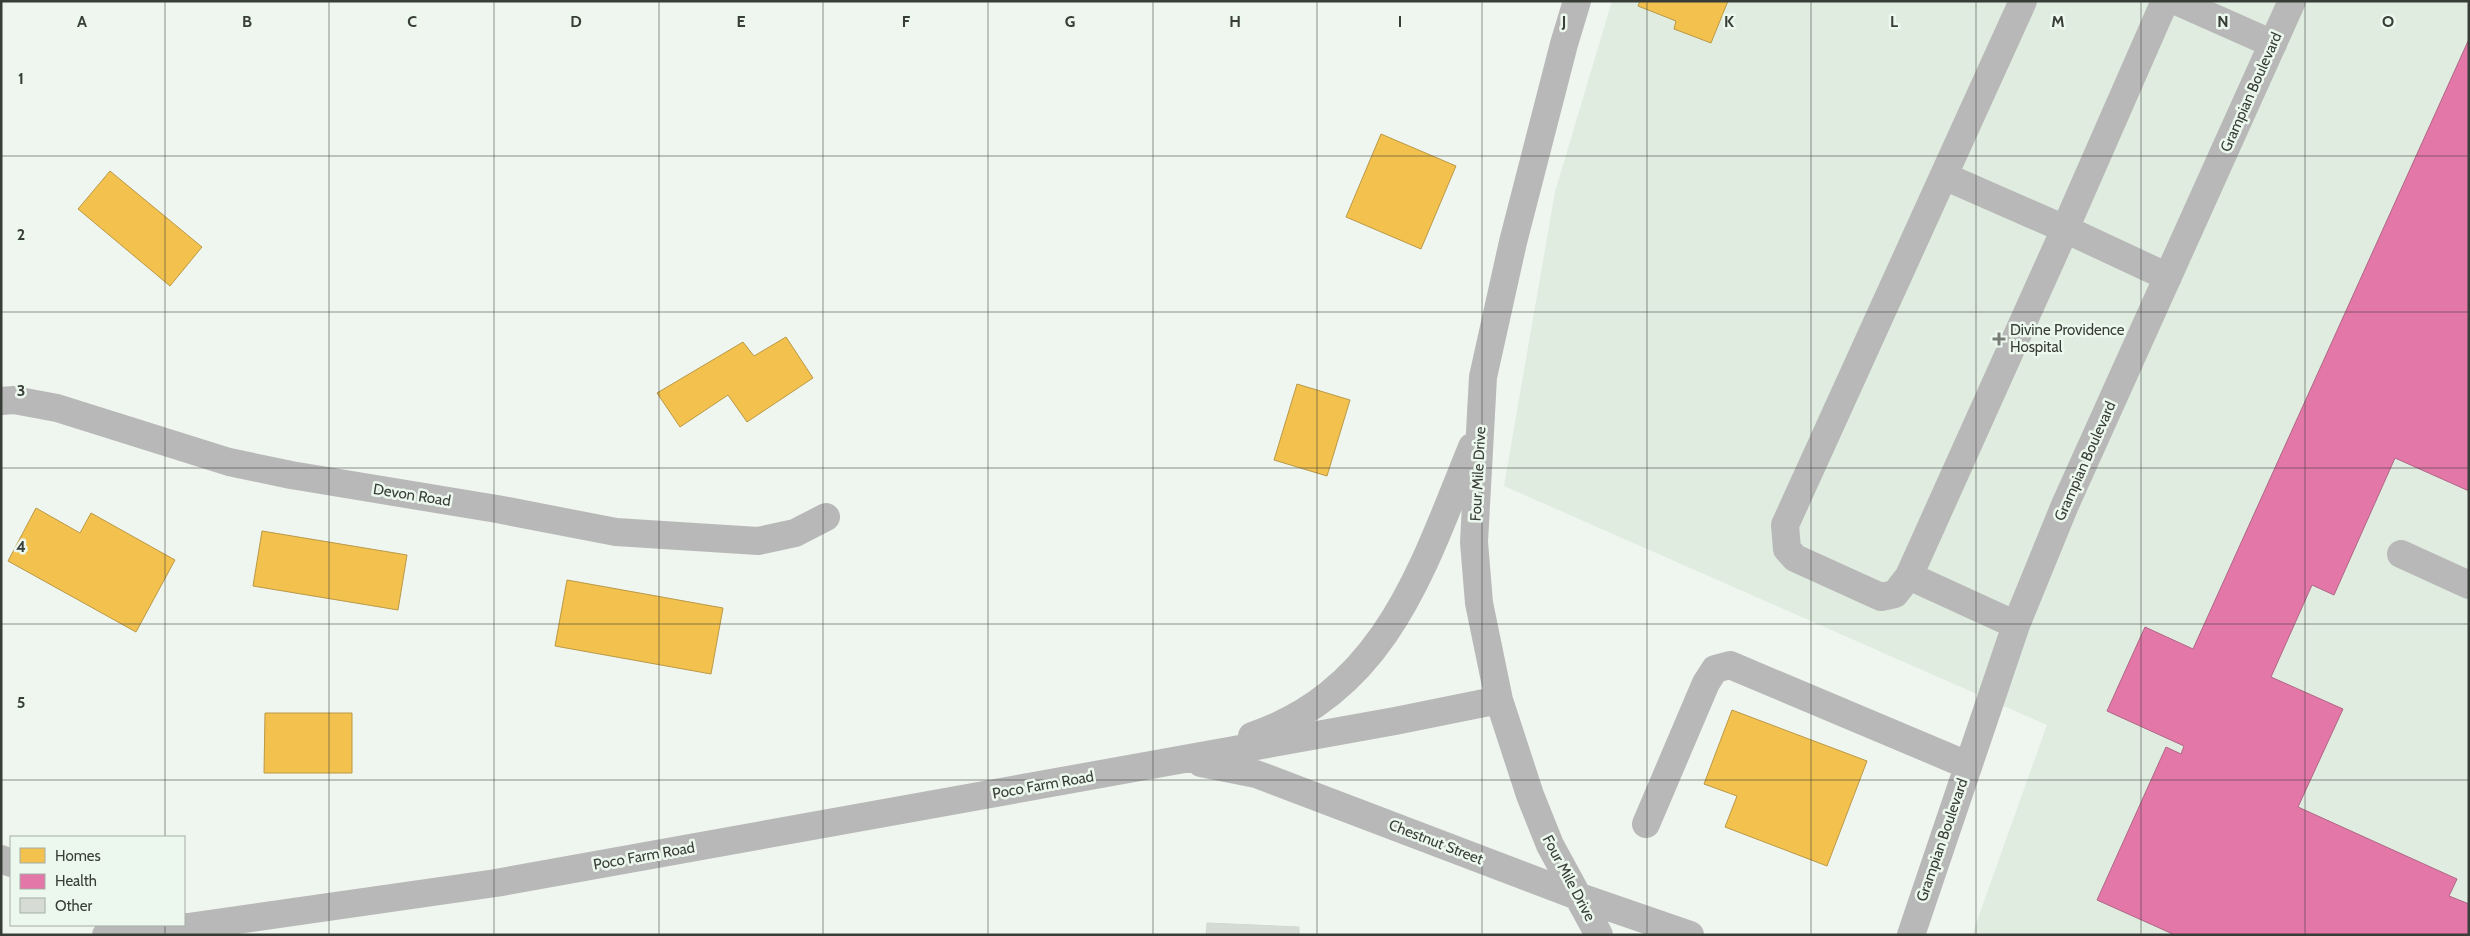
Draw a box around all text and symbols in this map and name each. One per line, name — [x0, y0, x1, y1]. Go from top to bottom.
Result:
text: A — [77, 12, 87, 31]
text: B — [242, 12, 252, 31]
text: C — [407, 12, 417, 31]
text: D — [570, 12, 582, 31]
text: E — [736, 12, 746, 31]
text: F — [902, 12, 911, 31]
text: G — [1065, 12, 1075, 31]
text: H — [1229, 12, 1241, 31]
text: I — [1398, 12, 1402, 31]
text: J — [1561, 12, 1566, 31]
text: K — [1724, 12, 1734, 31]
text: L — [1890, 12, 1898, 31]
text: M — [2051, 12, 2065, 31]
text: N — [2217, 12, 2229, 31]
text: O — [2382, 12, 2394, 31]
street label: Grampian Boulevard — [2217, 29, 2285, 155]
text: 1 — [18, 69, 24, 88]
text: 2 — [17, 225, 25, 244]
place label: Divine Providence Hospital — [2010, 321, 2125, 356]
marker: Divine Providence Hospital — [1992, 332, 2006, 346]
text: 3 — [17, 381, 25, 400]
street label: Grampian Boulevard — [2051, 398, 2119, 524]
street label: Four Mile Drive — [1467, 426, 1489, 522]
street label: Devon Road — [372, 480, 452, 510]
text: 4 — [16, 537, 26, 556]
text: 5 — [17, 693, 25, 712]
street label: Poco Farm Road — [991, 767, 1095, 803]
street label: Grampian Boulevard — [1912, 776, 1972, 904]
street label: Chestnut Street — [1386, 816, 1486, 868]
street label: Four Mile Drive — [1539, 832, 1599, 924]
legend — [10, 836, 185, 926]
street label: Poco Farm Road — [592, 838, 696, 874]
text: Homes — [55, 847, 101, 865]
text: Health — [55, 872, 97, 890]
text: Other — [55, 897, 92, 915]

